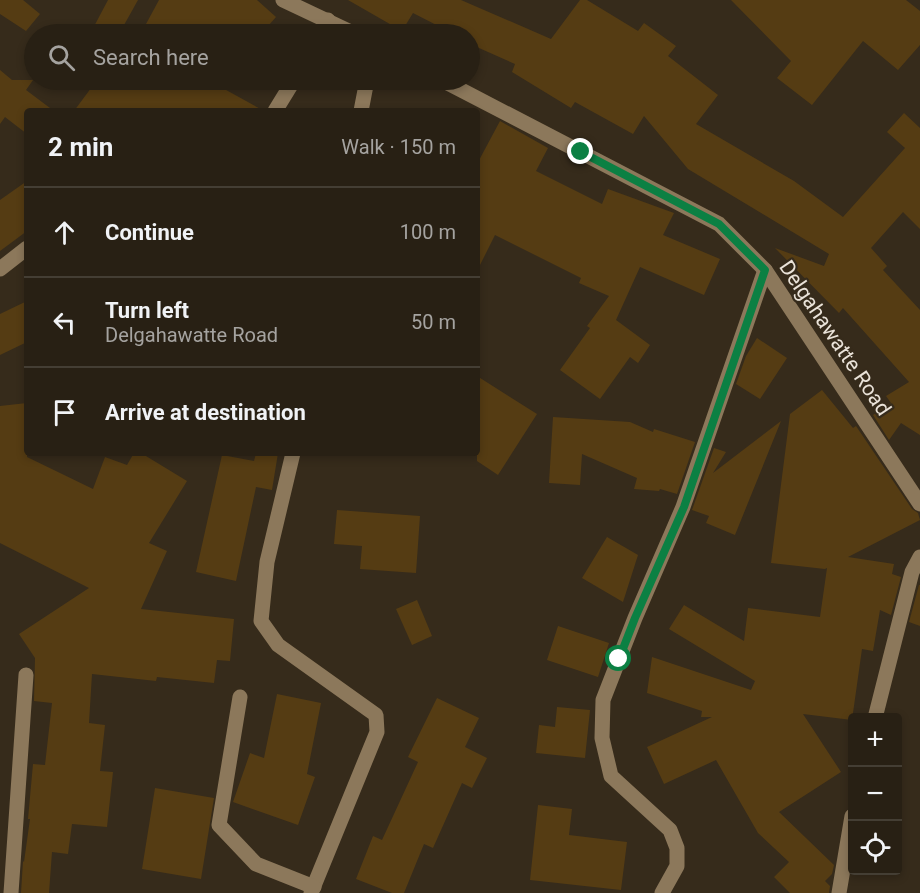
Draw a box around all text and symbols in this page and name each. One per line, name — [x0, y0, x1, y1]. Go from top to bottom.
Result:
search box — [24, 24, 480, 90]
icon: search — [45, 41, 78, 74]
text: Search here — [93, 45, 209, 70]
text: 2 min — [48, 132, 113, 162]
text: Walk · 150 m — [341, 135, 456, 159]
route end — [567, 138, 593, 164]
icon: ahead — [48, 216, 81, 249]
text: Continue — [105, 220, 194, 245]
text: 100 m — [400, 220, 456, 244]
street label: Delgahawatte Road — [774, 256, 896, 420]
text: Turn left — [105, 298, 189, 323]
icon: left — [48, 306, 81, 339]
text: 50 m — [411, 310, 456, 334]
text: Delgahawatte Road — [105, 323, 278, 347]
icon: arrive — [48, 396, 81, 429]
text: Arrive at destination — [105, 400, 306, 425]
route start — [605, 645, 631, 671]
map controls — [848, 713, 902, 875]
button: + — [848, 713, 902, 767]
button: − — [848, 767, 902, 821]
button: locate — [848, 821, 902, 875]

